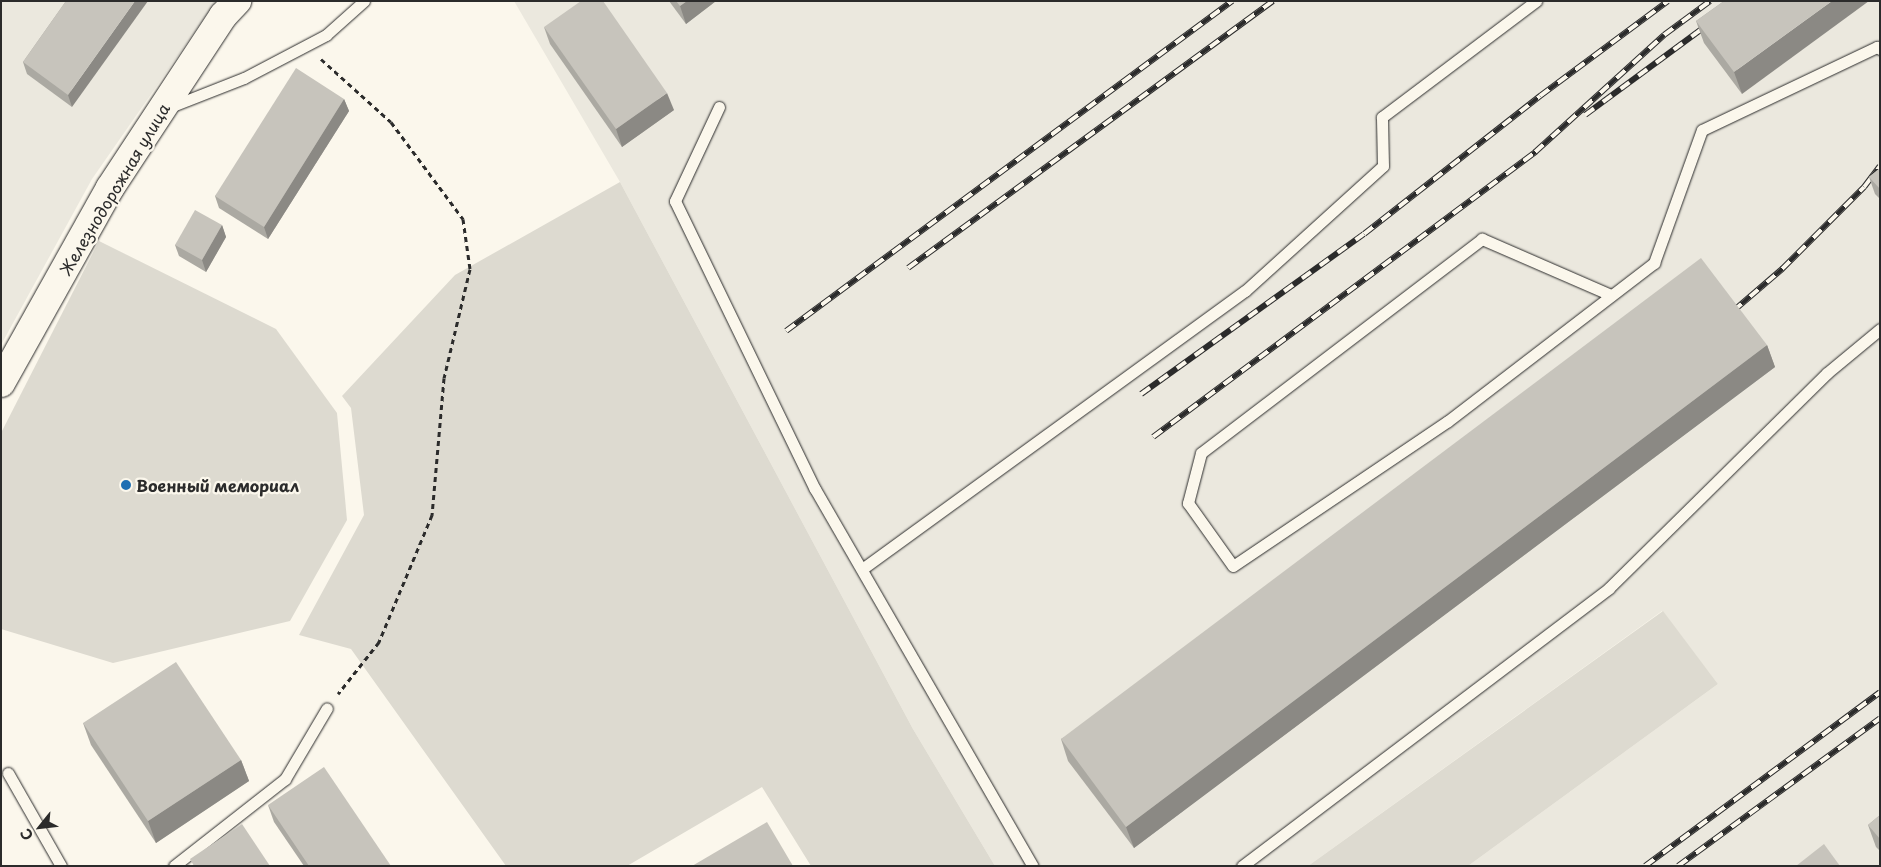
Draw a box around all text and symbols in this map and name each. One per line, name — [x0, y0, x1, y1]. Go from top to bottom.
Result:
street label: Железнодорожная улица — [55, 99, 173, 279]
place label: Военный мемориал — [136, 475, 299, 495]
marker: Военный мемориал — [120, 479, 132, 491]
north arrow — [15, 802, 65, 852]
text: С — [15, 825, 38, 844]

